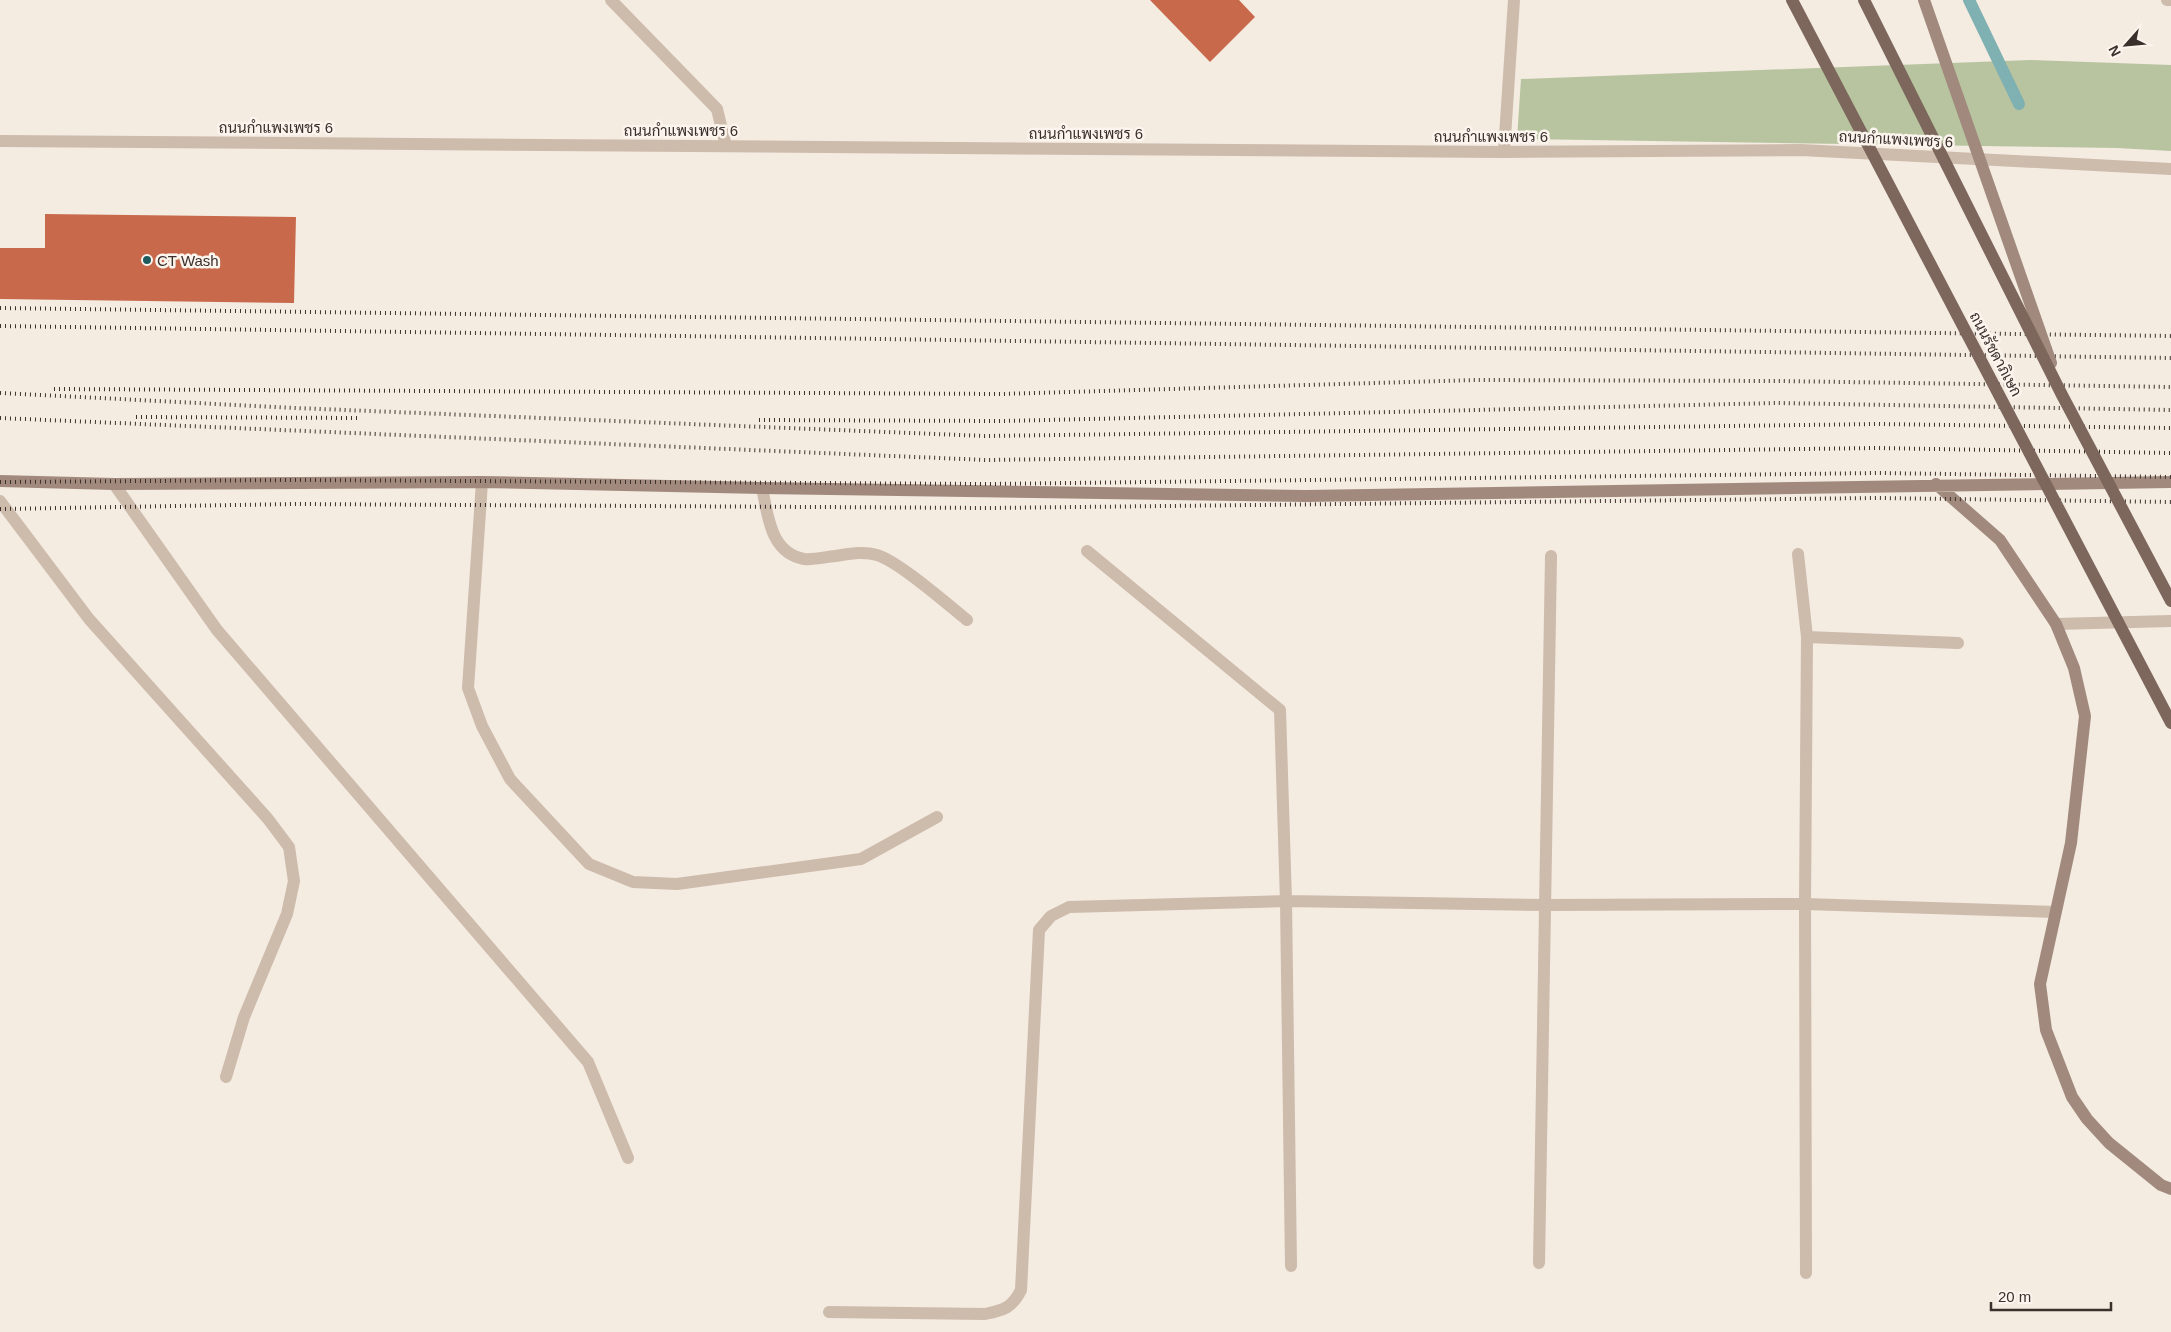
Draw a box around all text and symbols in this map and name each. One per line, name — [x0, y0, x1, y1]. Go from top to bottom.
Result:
north arrow — [2101, 20, 2151, 70]
text: N — [2105, 43, 2124, 59]
street label: ถนนกำแพงเพชร 6 — [219, 119, 333, 136]
street label: ถนนกำแพงเพชร 6 — [624, 122, 738, 139]
street label: ถนนกำแพงเพชร 6 — [1029, 125, 1143, 142]
street label: ถนนกำแพงเพชร 6 — [1434, 128, 1548, 145]
street label: ถนนกำแพงเพชร 6 — [1838, 128, 1954, 150]
place label: CT Wash — [157, 252, 219, 269]
marker: CT Wash — [141, 254, 153, 266]
street label: ถนนรัชดาภิเษก — [1967, 309, 2025, 399]
scale bar — [1991, 1280, 2111, 1312]
text: 20 m — [1998, 1288, 2031, 1305]

